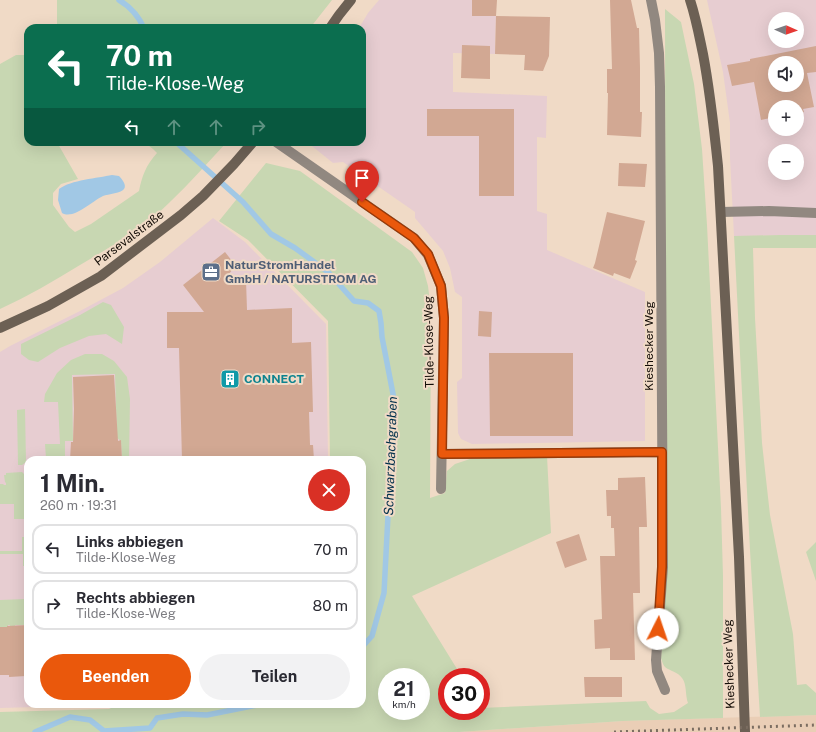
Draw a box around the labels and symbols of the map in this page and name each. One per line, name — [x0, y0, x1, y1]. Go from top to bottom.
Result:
north arrow — [768, 12, 804, 48]
pin — [345, 161, 379, 202]
street label: Parsevalstraße — [92, 207, 167, 269]
place label: NaturStromHandel GmbH / NATURSTROM AG — [225, 258, 377, 286]
office icon: NaturStromHandel GmbH / NATURSTROM AG — [200, 261, 222, 283]
street label: Tilde-Klose-Weg — [421, 296, 437, 388]
street label: Kieshecker Weg — [642, 301, 656, 391]
building icon: CONNECT — [219, 368, 241, 390]
place label: CONNECT — [244, 372, 305, 386]
water label: Schwarzbachgraben — [381, 396, 400, 516]
position arrow — [637, 608, 679, 650]
street label: Kieshecker Weg — [720, 619, 738, 709]
speed limit sign: 30 — [438, 668, 490, 720]

